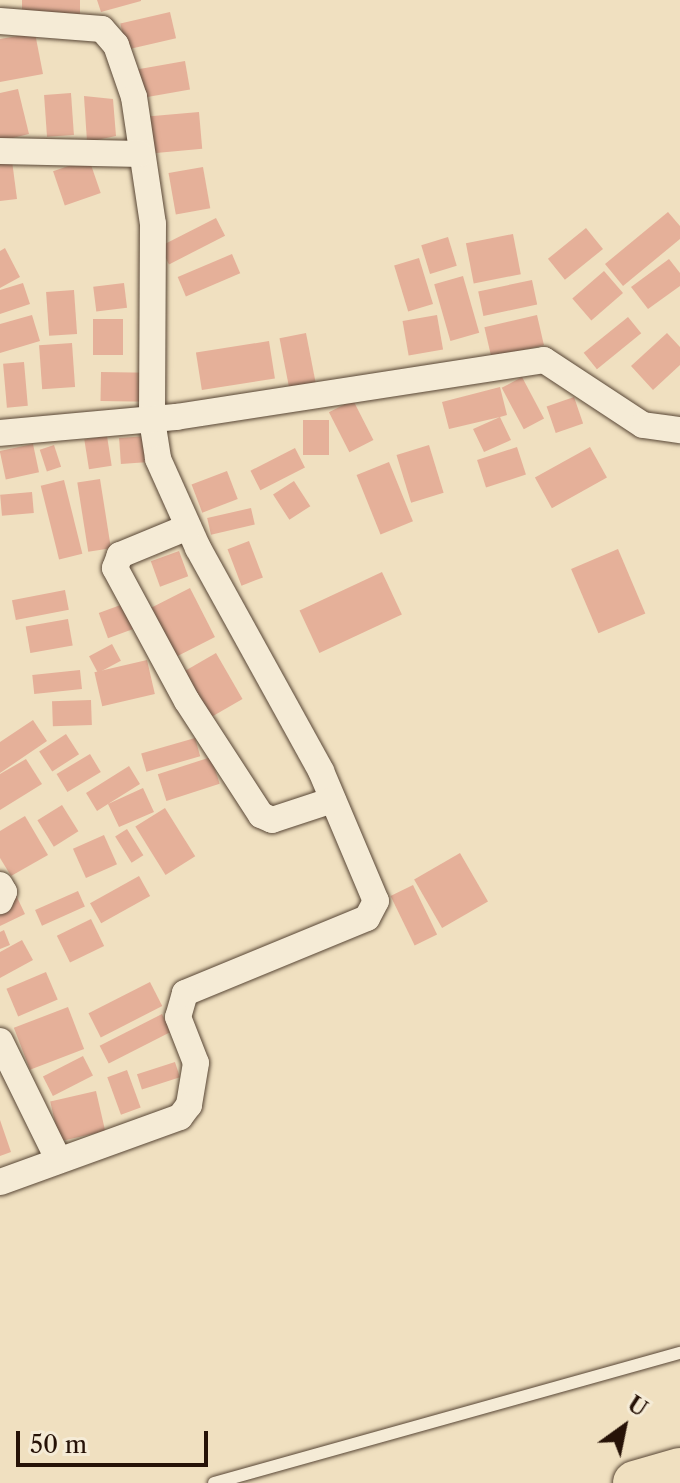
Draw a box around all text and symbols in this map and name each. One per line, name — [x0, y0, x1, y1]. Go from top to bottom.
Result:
north arrow — [584, 1387, 664, 1467]
text: U — [622, 1390, 652, 1423]
scale bar — [20, 1415, 212, 1465]
text: 50 m — [30, 1430, 87, 1459]

